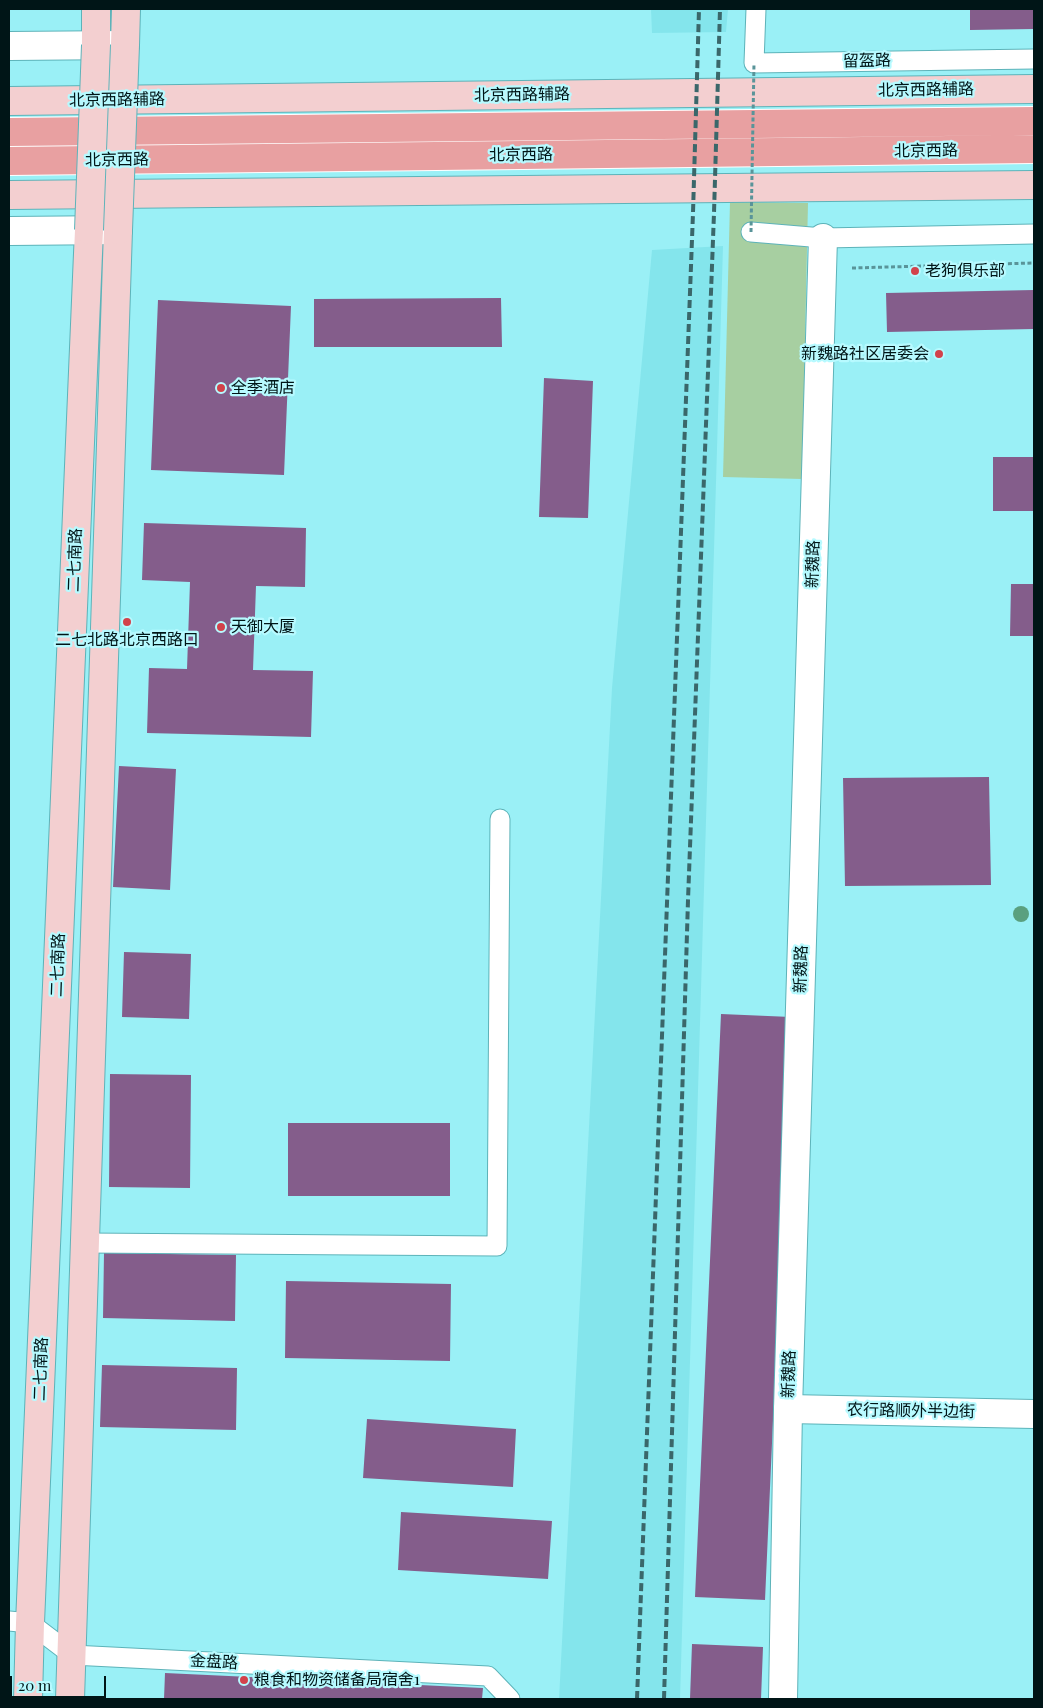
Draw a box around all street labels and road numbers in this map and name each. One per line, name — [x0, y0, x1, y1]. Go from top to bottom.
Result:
street label: 留盔路 — [843, 51, 891, 71]
street label: 北京西路辅路 — [878, 80, 974, 100]
street label: 北京西路辅路 — [474, 85, 570, 105]
street label: 北京西路辅路 — [69, 90, 165, 110]
street label: 北京西路 — [894, 141, 958, 161]
street label: 北京西路 — [489, 145, 553, 165]
street label: 北京西路 — [85, 150, 149, 170]
street label: 二七南路 — [64, 528, 86, 592]
street label: 新魏路 — [803, 540, 823, 588]
street label: 二七南路 — [47, 933, 69, 997]
street label: 新魏路 — [791, 945, 811, 993]
street label: 二七南路 — [30, 1337, 52, 1401]
street label: 新魏路 — [779, 1350, 799, 1398]
street label: 农行路顺外半边街 — [847, 1400, 975, 1422]
street label: 金盘路 — [190, 1651, 238, 1673]

